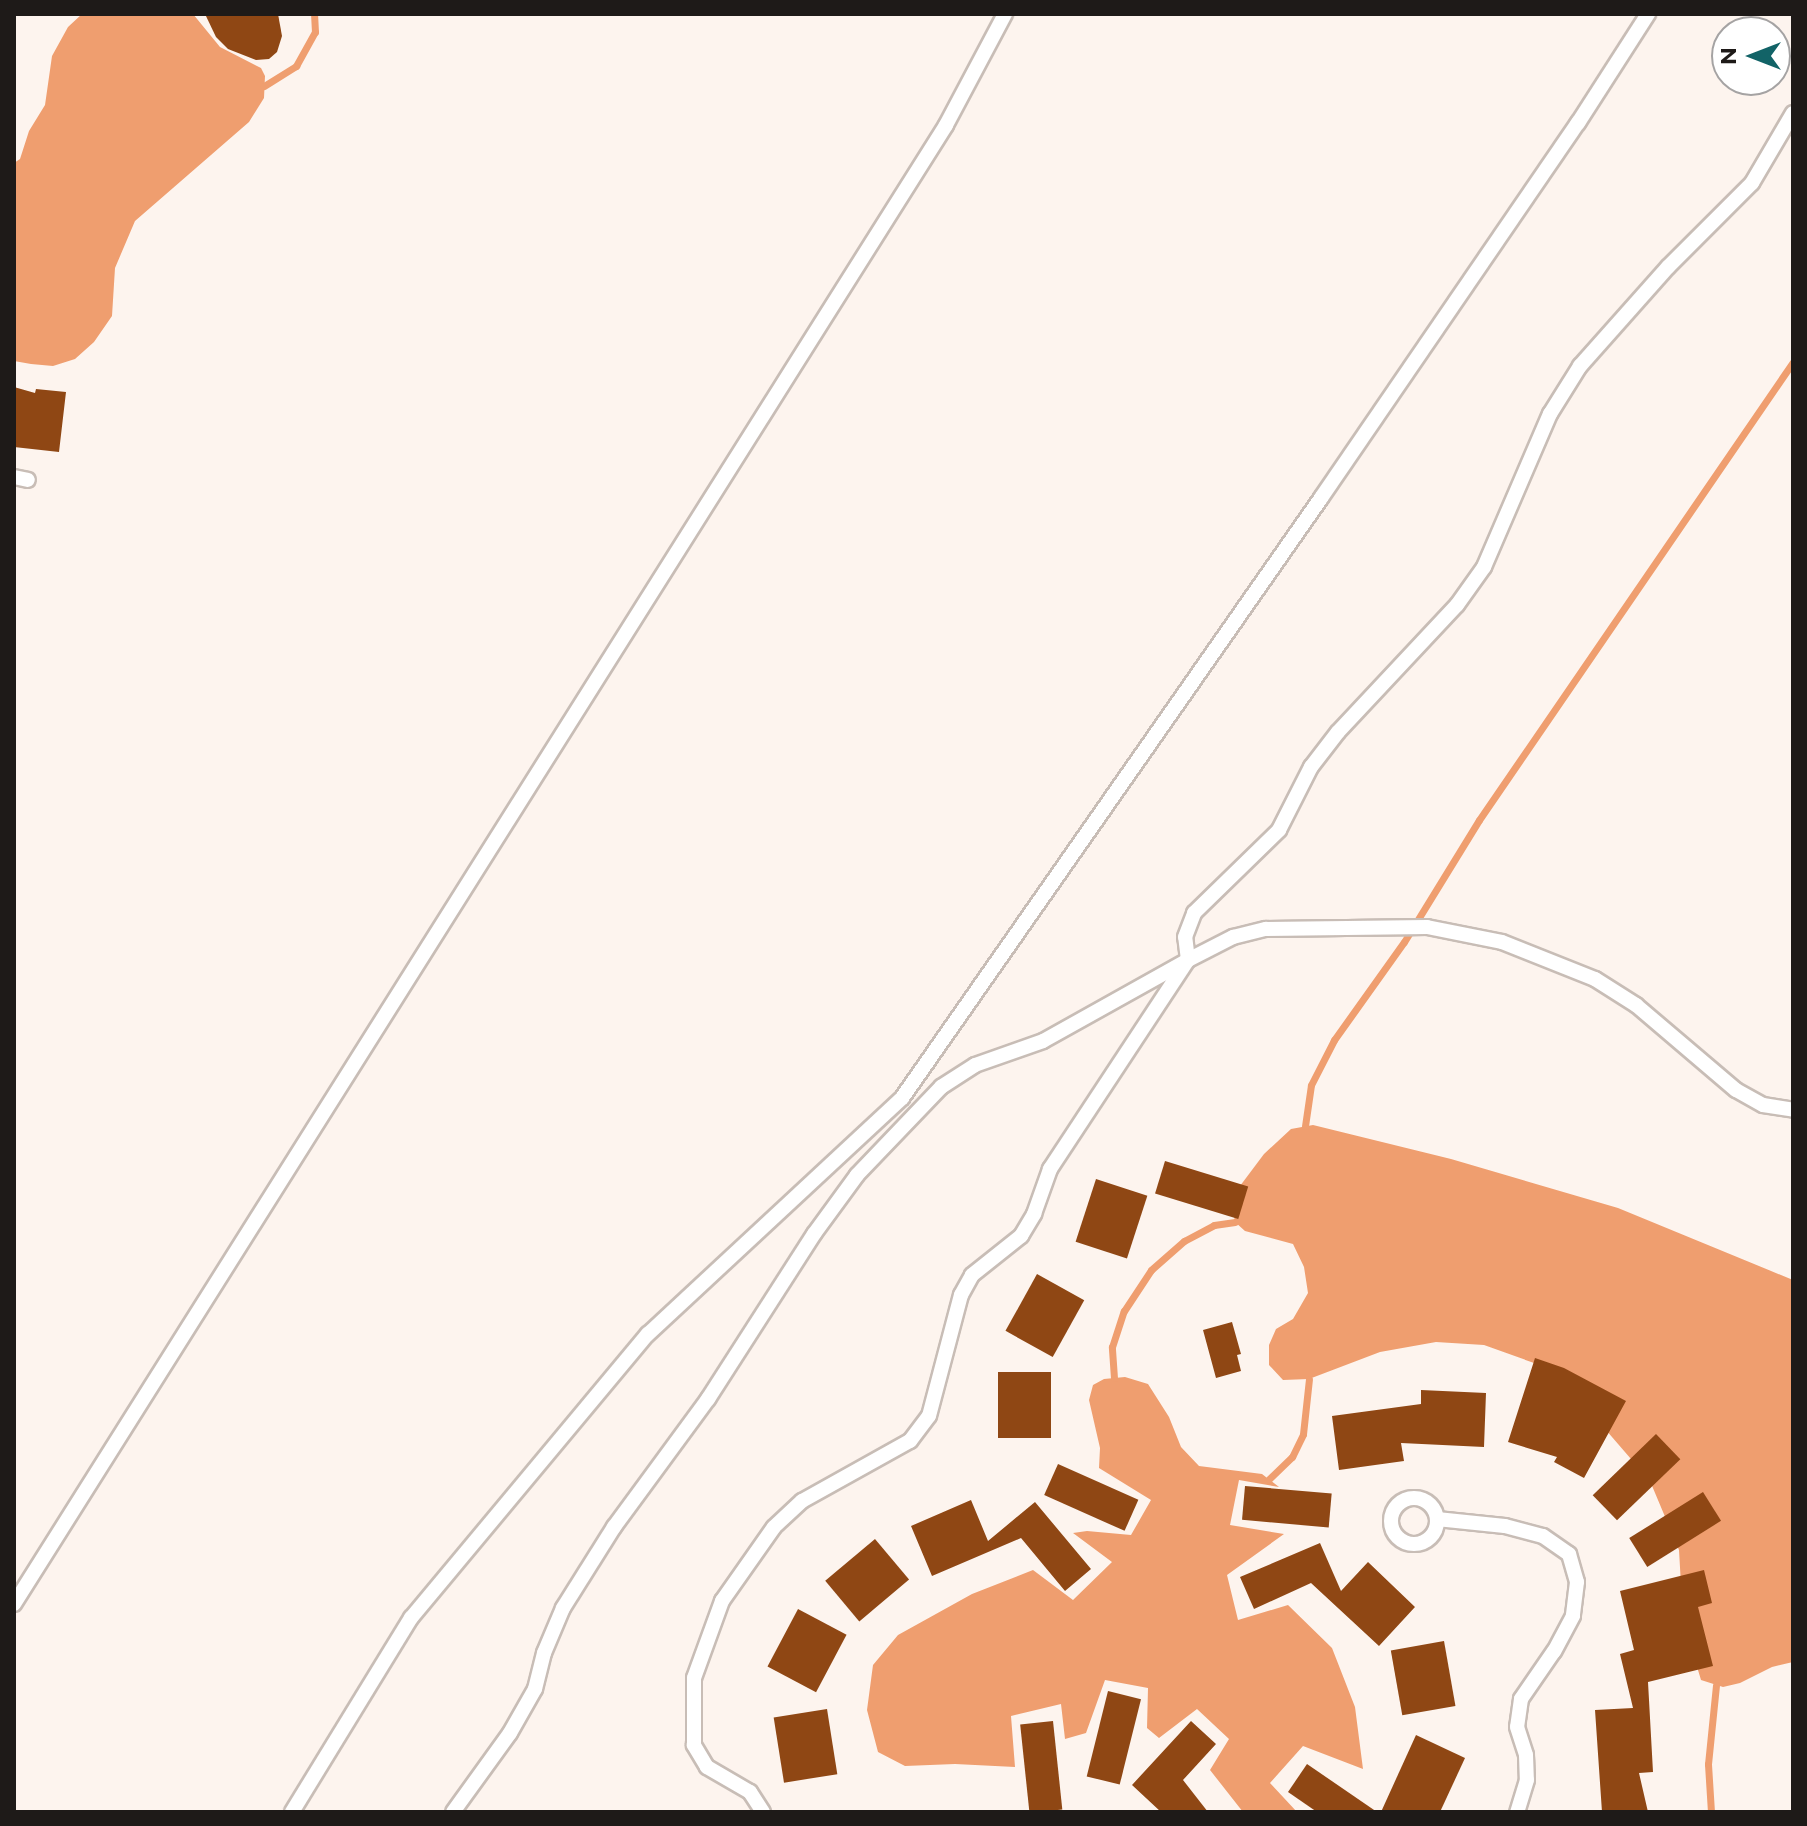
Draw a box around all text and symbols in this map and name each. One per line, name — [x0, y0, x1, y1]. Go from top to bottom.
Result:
north arrow — [1711, 16, 1791, 96]
text: N — [1715, 47, 1742, 65]

